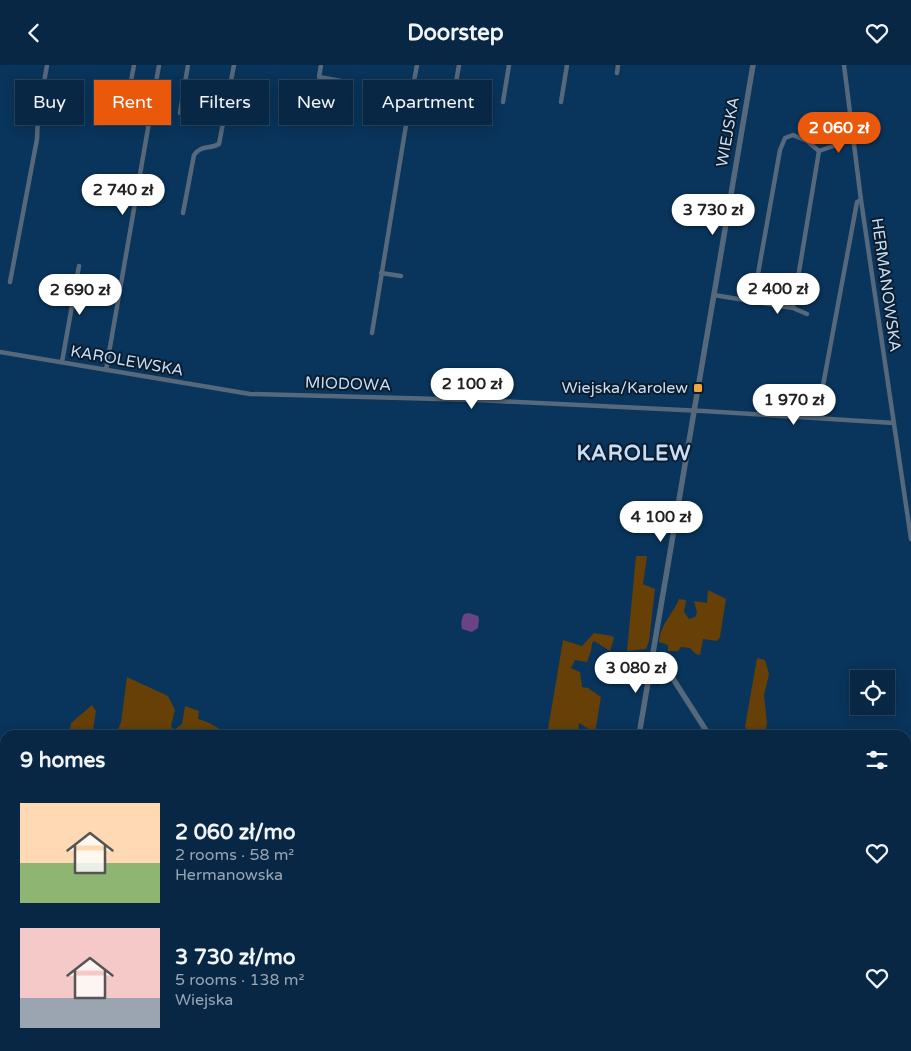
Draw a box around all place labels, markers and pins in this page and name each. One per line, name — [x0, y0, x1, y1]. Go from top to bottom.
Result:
pin: 2 060 zł — [787, 111, 891, 154]
pin: 2 740 zł — [71, 173, 175, 216]
pin: 3 730 zł — [661, 193, 765, 236]
pin: 2 690 zł — [28, 273, 132, 316]
pin: 2 400 zł — [726, 273, 830, 315]
pin: 2 100 zł — [420, 367, 524, 410]
place label: Wiejska/Karolew — [562, 378, 688, 398]
marker: Wiejska/Karolew — [692, 382, 704, 394]
pin: 1 970 zł — [742, 383, 846, 426]
pin: 4 100 zł — [609, 501, 713, 543]
pin: 3 080 zł — [584, 651, 688, 694]

